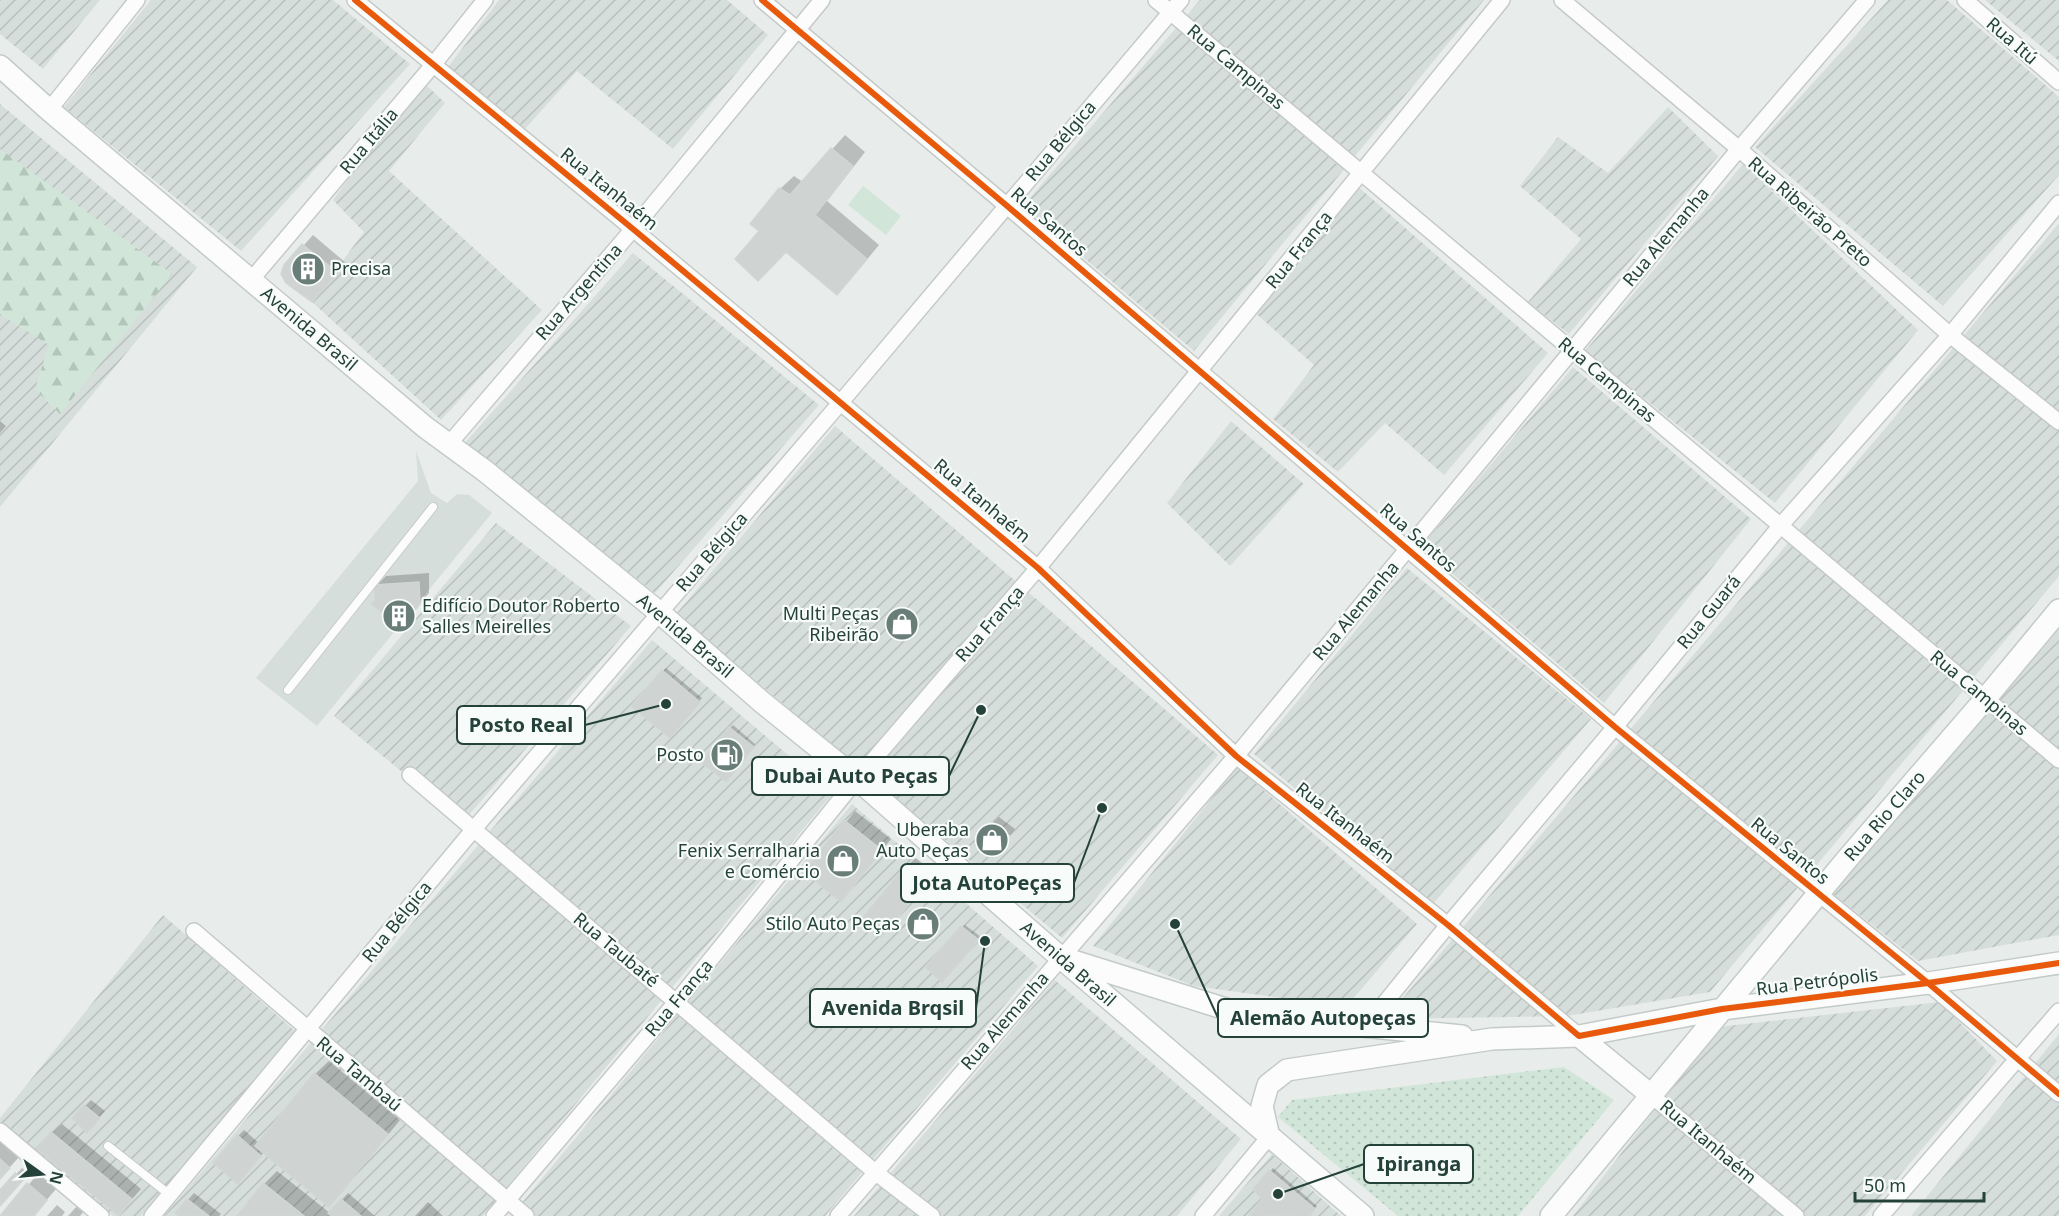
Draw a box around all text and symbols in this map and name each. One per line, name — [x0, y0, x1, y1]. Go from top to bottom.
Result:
street label: Rua Itú — [1982, 11, 2043, 69]
street label: Rua Campinas — [1183, 18, 1291, 114]
street label: Rua Bélgica — [1020, 95, 1101, 186]
street label: Rua Itália — [334, 102, 403, 178]
street label: Rua Itanhaém — [556, 141, 663, 235]
street label: Rua Ribeirão Preto — [1744, 151, 1878, 272]
street label: Rua Santos — [1006, 181, 1093, 261]
street label: Rua Alemanha — [1617, 182, 1714, 291]
street label: Rua França — [1259, 205, 1337, 293]
street label: Rua Argentina — [530, 238, 627, 345]
building icon: Precisa — [290, 251, 326, 287]
place label: Precisa — [331, 256, 391, 280]
street label: Avenida Brasil — [256, 281, 363, 376]
street label: Rua Campinas — [1554, 331, 1662, 427]
street label: Rua Itanhaém — [929, 453, 1036, 548]
street label: Rua Santos — [1375, 497, 1462, 577]
street label: Rua Bélgica — [670, 506, 752, 596]
street label: Rua Alemanha — [1307, 556, 1404, 665]
street label: Rua Guará — [1671, 569, 1745, 653]
street label: Rua França — [950, 580, 1029, 666]
street label: Avenida Brasil — [632, 588, 739, 683]
place label: Edifício Doutor Roberto Salles Meirelles — [422, 593, 620, 638]
building icon: Edifício Doutor Roberto Salles Meirelles — [381, 598, 417, 634]
place label: Multi Peças Ribeirão — [783, 601, 879, 646]
shop icon: Multi Peças Ribeirão — [884, 606, 920, 642]
street label: Rua Campinas — [1926, 644, 2034, 740]
callout: Posto Real — [457, 706, 585, 744]
text: Posto Real — [469, 711, 573, 738]
fuel station icon: Posto — [709, 737, 745, 773]
place label: Posto — [656, 742, 704, 766]
callout: Dubai Auto Peças — [752, 757, 949, 795]
text: Dubai Auto Peças — [764, 762, 938, 789]
street label: Rua Rio Claro — [1838, 765, 1930, 866]
street label: Rua Itanhaém — [1291, 776, 1400, 868]
street label: Rua Santos — [1746, 811, 1835, 889]
place label: Uberaba Auto Peças — [876, 817, 969, 862]
shop icon: Uberaba Auto Peças — [974, 822, 1010, 858]
place label: Fenix Serralharia e Comércio — [678, 838, 820, 883]
shop icon: Fenix Serralharia e Comércio — [825, 843, 861, 879]
callout: Jota AutoPeças — [901, 864, 1074, 902]
text: Jota AutoPeças — [910, 869, 1062, 896]
street label: Rua Bélgica — [356, 876, 436, 967]
street label: Rua Taubaté — [569, 906, 664, 992]
shop icon: Stilo Auto Peças — [905, 906, 941, 942]
place label: Stilo Auto Peças — [766, 911, 900, 935]
street label: Avenida Brasil — [1016, 915, 1122, 1011]
street label: Rua França — [639, 954, 717, 1041]
street label: Rua Petrópolis — [1755, 962, 1879, 1000]
street label: Rua Alemanha — [955, 966, 1054, 1075]
callout: Avenida Brqsil — [810, 989, 976, 1027]
text: Avenida Brqsil — [822, 994, 964, 1021]
callout: Alemão Autopeças — [1218, 999, 1428, 1037]
text: Alemão Autopeças — [1230, 1004, 1416, 1031]
street label: Rua Tambaú — [312, 1030, 408, 1116]
street label: Rua Itanhaém — [1655, 1094, 1762, 1189]
north arrow — [12, 1144, 72, 1204]
callout: Ipiranga — [1364, 1145, 1473, 1183]
text: Ipiranga — [1377, 1150, 1461, 1177]
scale bar — [1855, 1165, 1984, 1203]
text: N — [44, 1169, 69, 1187]
text: 50 m — [1864, 1173, 1906, 1197]

